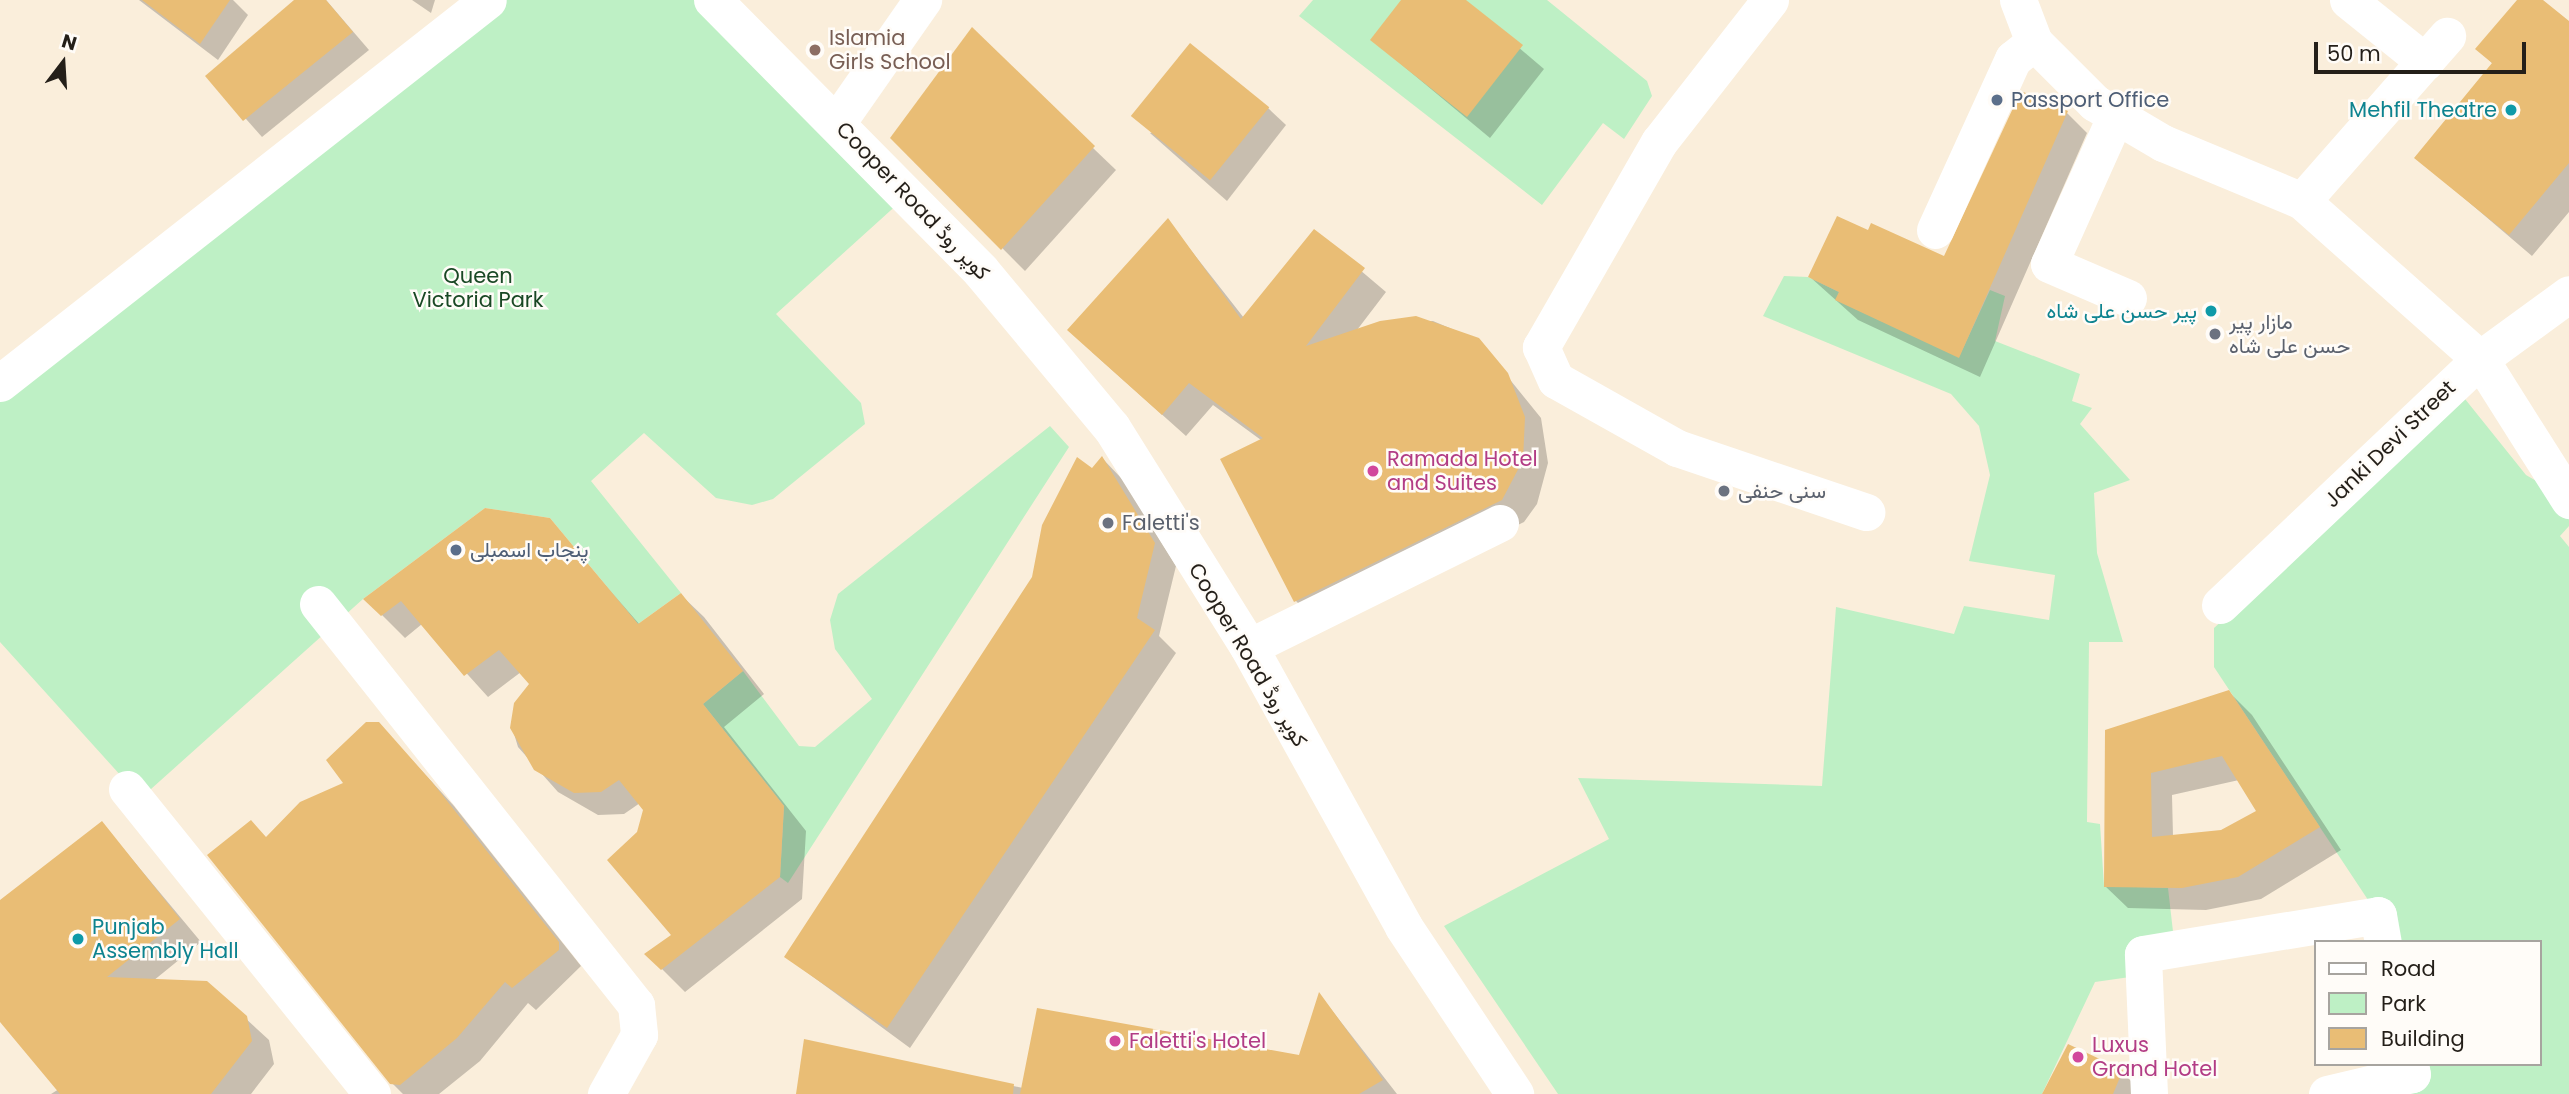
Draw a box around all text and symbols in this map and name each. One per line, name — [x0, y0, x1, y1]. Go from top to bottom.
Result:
place label: Islamia Girls School — [829, 25, 951, 75]
text: N — [58, 27, 80, 57]
north arrow — [28, 28, 98, 98]
scale bar — [2317, 28, 2529, 72]
text: 50 m — [2327, 39, 2381, 68]
marker: Islamia Girls School — [807, 42, 823, 58]
place label: Passport Office — [2011, 87, 2169, 113]
marker: Passport Office — [1989, 92, 2005, 108]
place label: Mehfil Theatre — [2349, 97, 2497, 123]
marker: Mehfil Theatre — [2503, 102, 2519, 118]
street label: Cooper Road کوپر روڈ — [831, 117, 995, 285]
park label: Queen Victoria Park — [413, 263, 543, 313]
place label: پیر حسن علی شاہ — [2046, 298, 2197, 324]
marker: پیر حسن علی شاہ — [2203, 303, 2219, 319]
place label: مازار پیر حسن علی شاہ — [2229, 309, 2350, 359]
marker: مازار پیر حسن علی شاہ — [2207, 326, 2223, 342]
street label: Janki Devi Street — [2319, 375, 2461, 513]
place label: Ramada Hotel and Suites — [1387, 446, 1538, 496]
marker: Ramada Hotel and Suites — [1365, 463, 1381, 479]
place label: سنی حنفی — [1738, 478, 1826, 504]
marker: سنی حنفی — [1716, 483, 1732, 499]
place label: Faletti's — [1122, 510, 1200, 536]
marker: Faletti's — [1100, 515, 1116, 531]
place label: پنجاب اسمبلی — [470, 537, 588, 563]
marker: پنجاب اسمبلی — [448, 542, 464, 558]
street label: Cooper Road کوپر روڈ — [1183, 559, 1313, 751]
place label: Punjab Assembly Hall — [92, 914, 239, 964]
marker: Punjab Assembly Hall — [70, 931, 86, 947]
legend — [2314, 940, 2541, 1066]
text: Road — [2381, 954, 2436, 983]
text: Park — [2381, 989, 2426, 1018]
text: Building — [2381, 1024, 2465, 1053]
place label: Faletti's Hotel — [1129, 1028, 1266, 1054]
place label: Luxus Grand Hotel — [2092, 1032, 2217, 1082]
marker: Faletti's Hotel — [1107, 1033, 1123, 1049]
marker: Luxus Grand Hotel — [2070, 1049, 2086, 1065]

